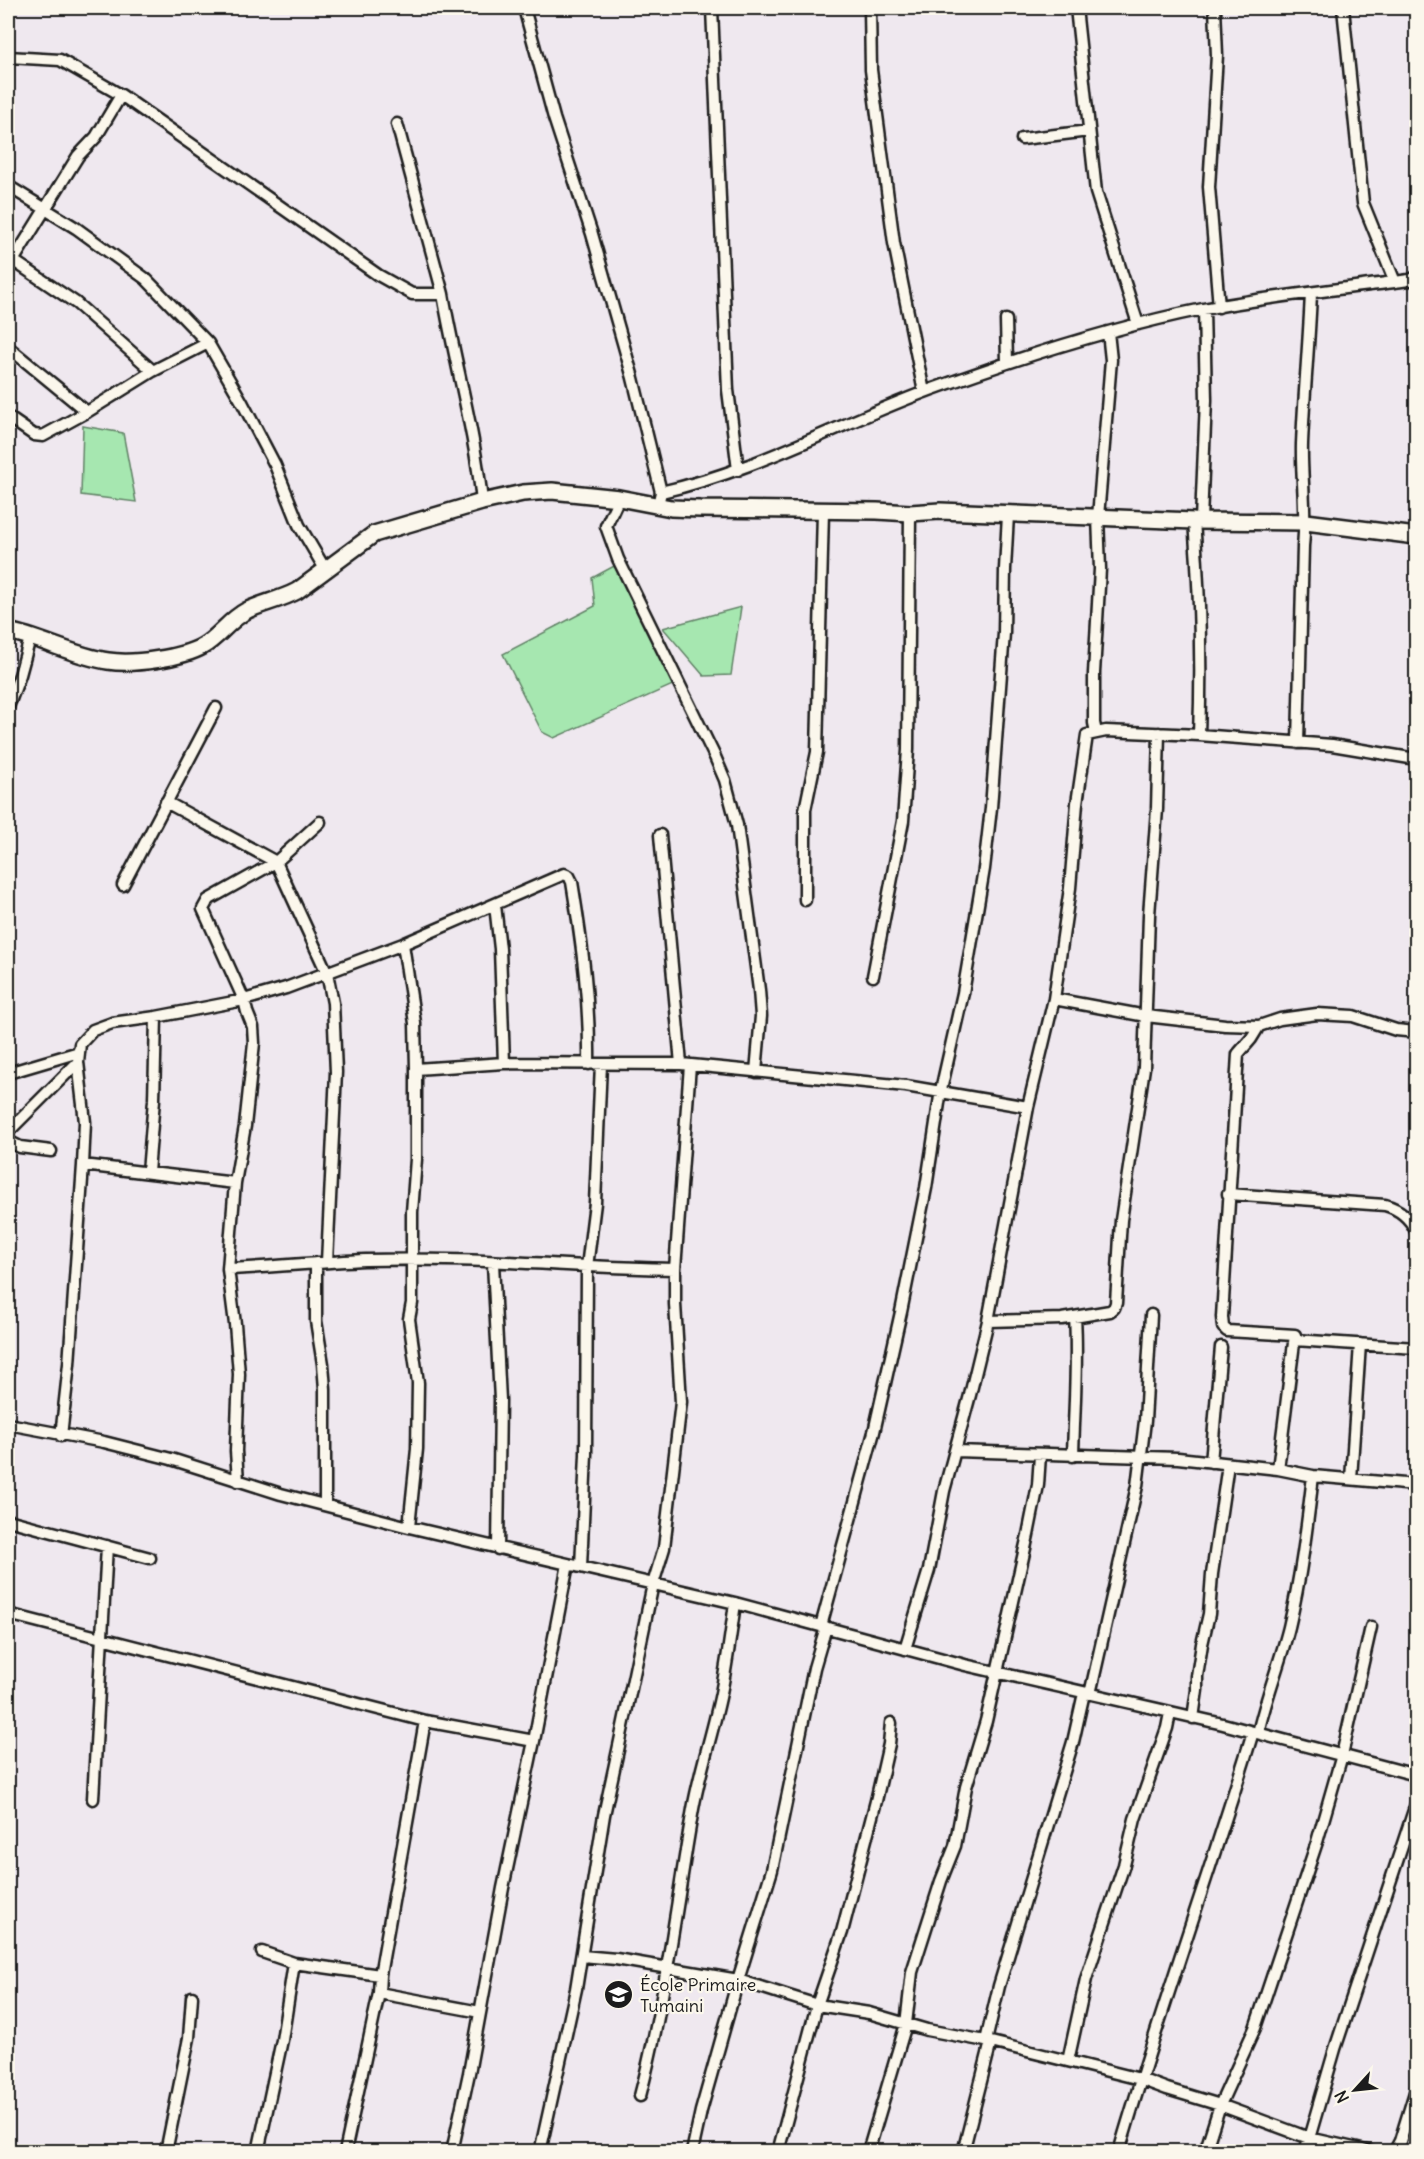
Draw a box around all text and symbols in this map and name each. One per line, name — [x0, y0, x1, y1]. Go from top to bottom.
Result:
place label: École Primaire Tumaini — [640, 1973, 756, 2017]
school or university icon: École Primaire Tumaini — [603, 1978, 635, 2010]
north arrow — [1325, 2060, 1385, 2120]
text: N — [1330, 2087, 1353, 2106]

